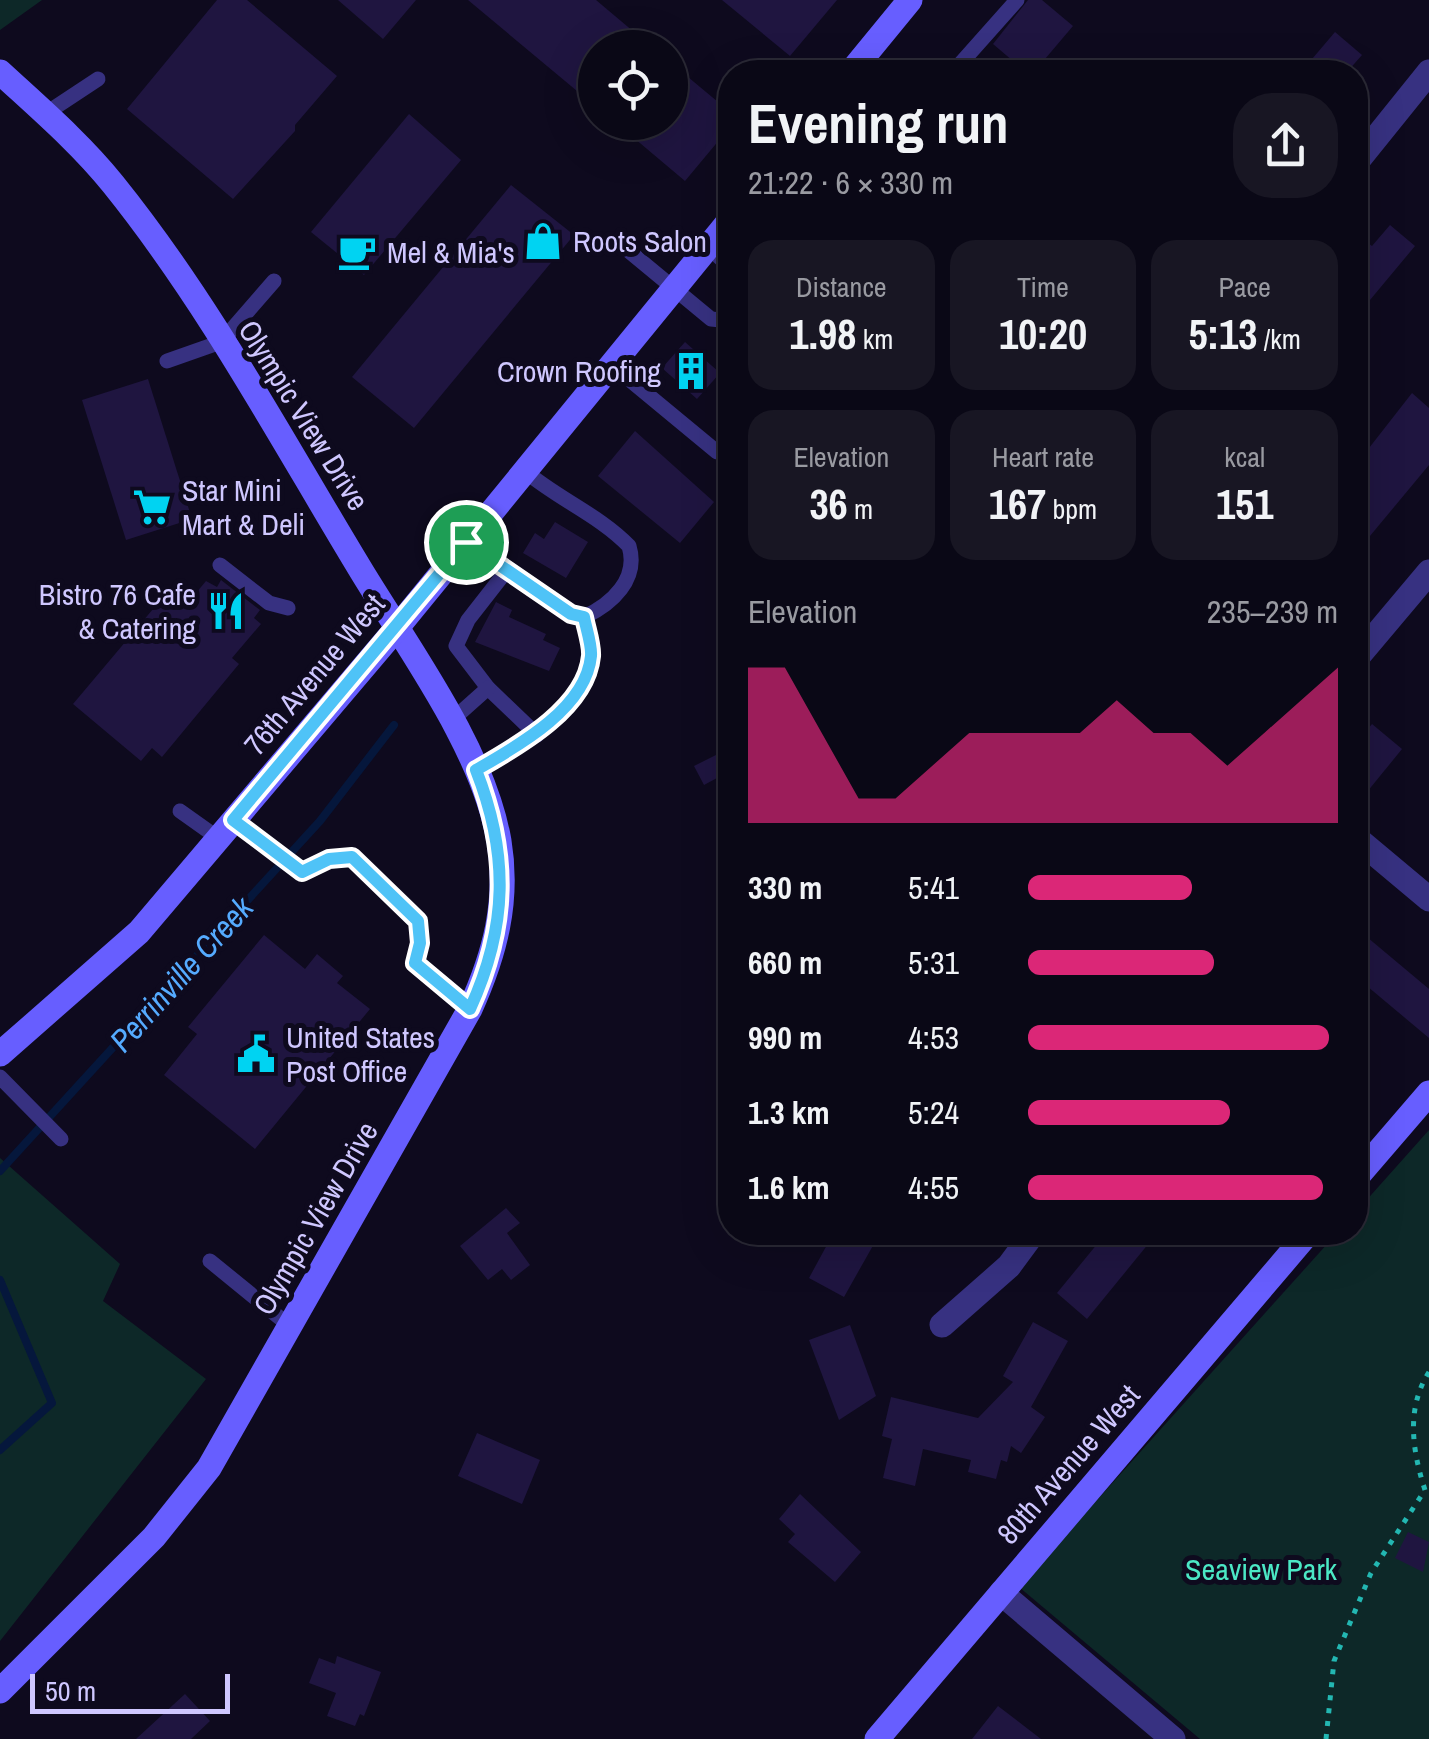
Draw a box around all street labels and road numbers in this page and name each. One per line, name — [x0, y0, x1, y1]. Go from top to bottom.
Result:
street label: Olympic View Drive — [230, 312, 378, 518]
street label: 76th Avenue West — [235, 585, 393, 763]
street label: Olympic View Drive — [243, 1114, 387, 1322]
street label: 80th Avenue West — [988, 1376, 1148, 1552]

